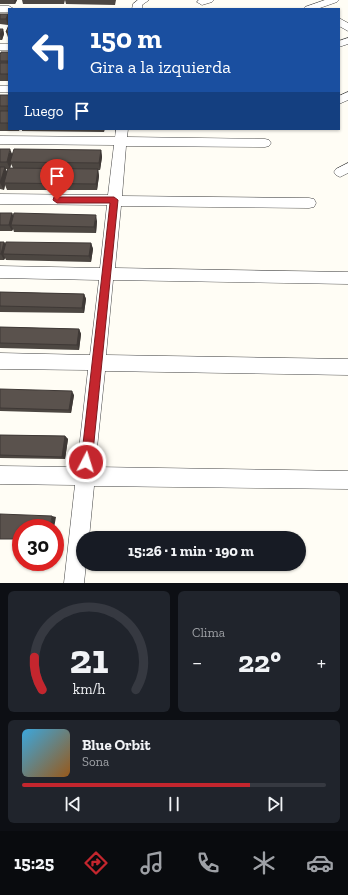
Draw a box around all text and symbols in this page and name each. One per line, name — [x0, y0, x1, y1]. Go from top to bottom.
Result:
text: 150 m — [90, 22, 162, 55]
icon: left — [24, 24, 76, 76]
text: Gira a la izquierda — [90, 56, 231, 78]
icon: arrive — [71, 100, 93, 122]
text: Luego — [24, 102, 63, 120]
pin — [40, 159, 74, 200]
icon: arrive — [46, 165, 68, 187]
position arrow — [65, 441, 107, 483]
speed limit sign: 30 — [12, 519, 64, 571]
text: 15:26 · 1 min · 190 m — [128, 542, 254, 560]
text: Clima — [192, 625, 225, 640]
text: 21 — [69, 633, 109, 683]
text: 22° — [238, 644, 281, 680]
text: − — [192, 649, 202, 676]
text: + — [317, 649, 326, 676]
text: km/h — [73, 680, 105, 697]
text: Blue Orbit — [82, 736, 150, 754]
text: Sona — [82, 754, 109, 769]
icon: previous — [62, 793, 84, 815]
icon: pause — [163, 793, 185, 815]
icon: next — [264, 793, 286, 815]
icon: directions — [82, 849, 110, 877]
icon: music — [138, 849, 166, 877]
icon: phone — [194, 849, 222, 877]
icon: climate — [250, 849, 278, 877]
icon: car — [306, 849, 334, 877]
text: 15:25 — [14, 852, 54, 874]

